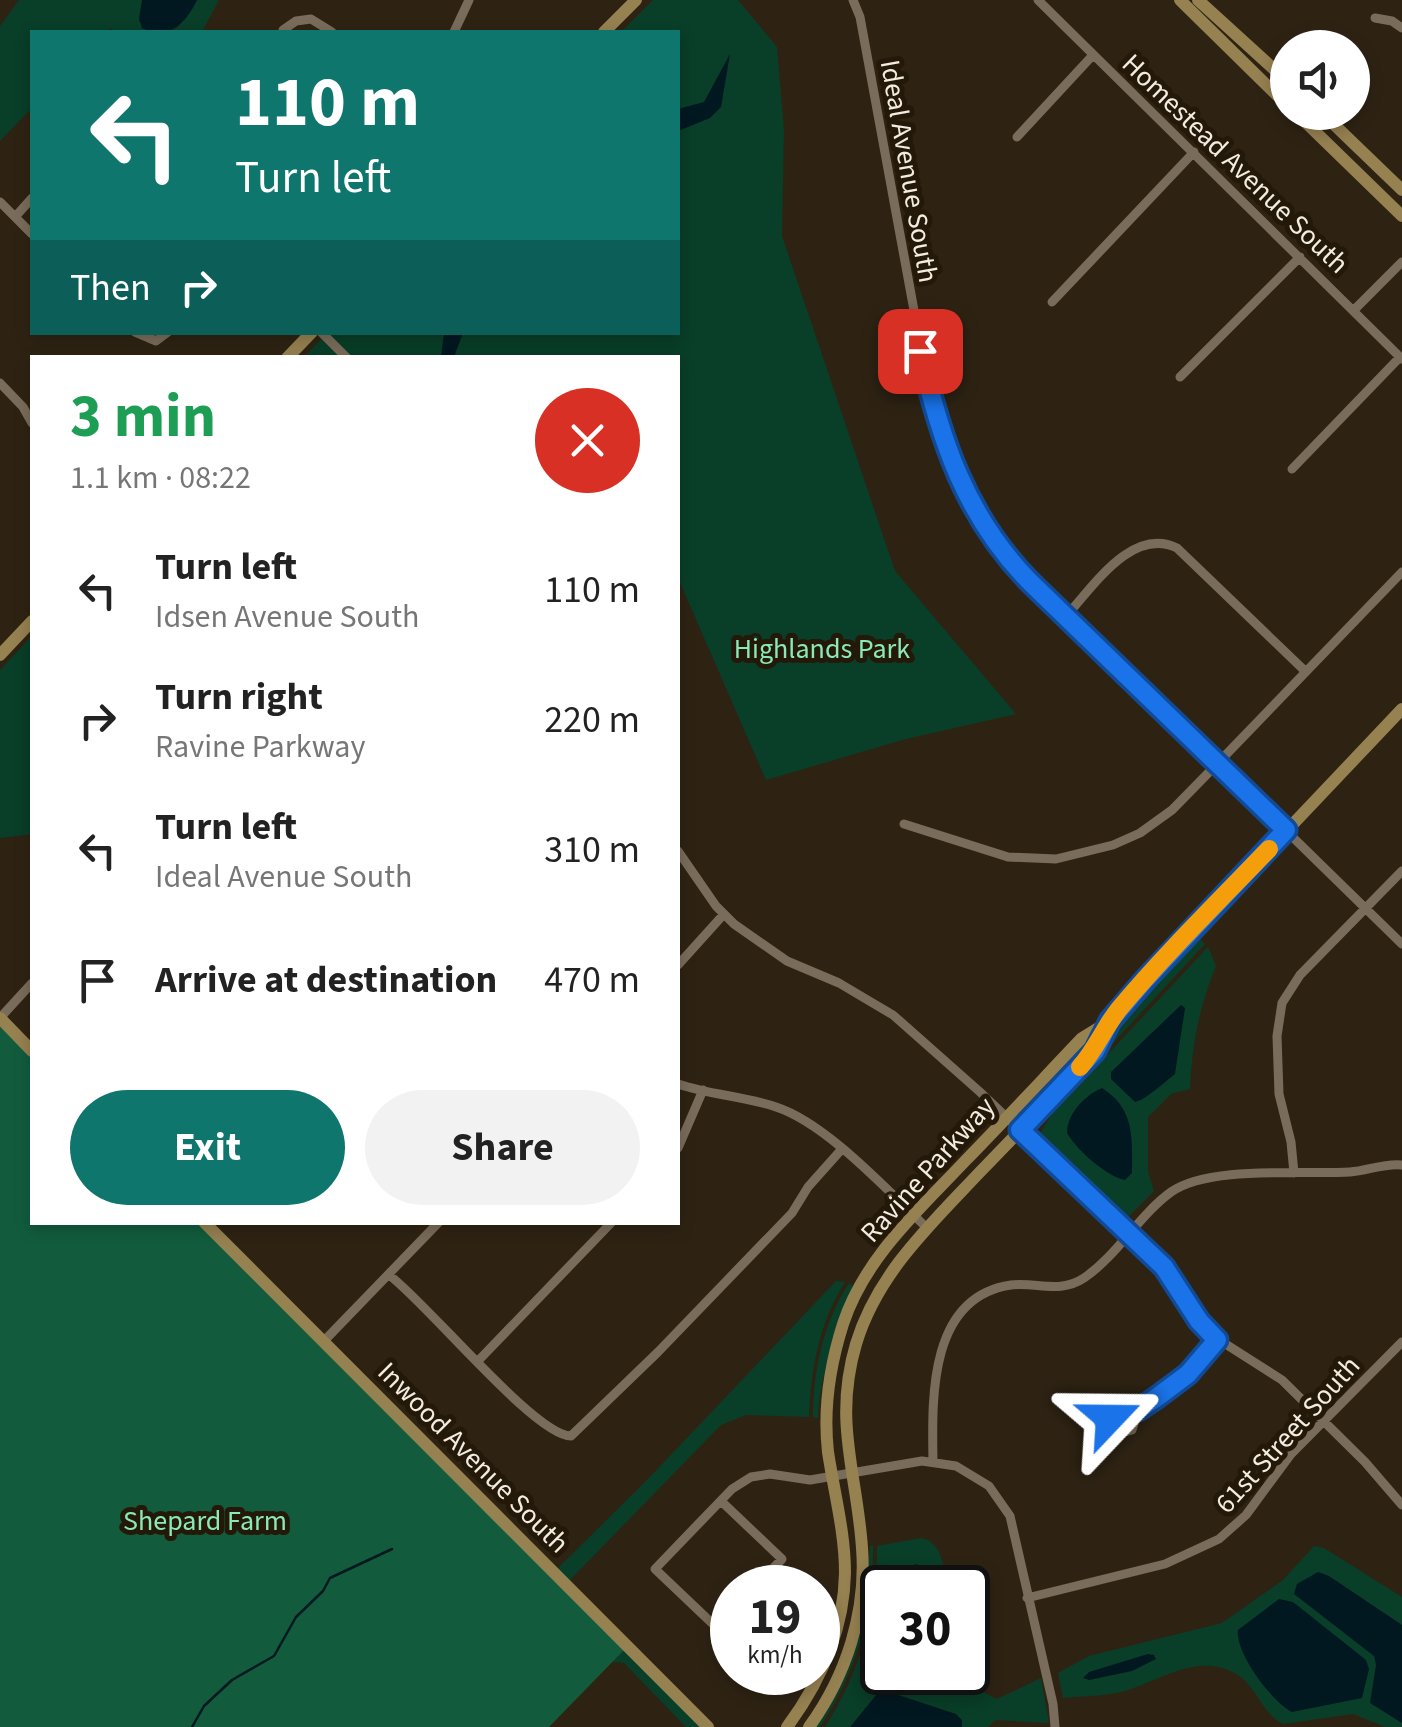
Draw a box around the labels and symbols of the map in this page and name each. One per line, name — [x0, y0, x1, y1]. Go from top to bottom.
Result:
street label: Homestead Avenue South — [1113, 45, 1358, 283]
street label: Ideal Avenue South — [870, 57, 948, 286]
pin — [878, 309, 963, 394]
park label: Highlands Park — [734, 629, 910, 669]
street label: Ravine Parkway — [851, 1088, 1004, 1251]
street label: 61st Street South — [1206, 1347, 1369, 1522]
street label: Inwood Avenue South — [369, 1353, 578, 1562]
position arrow — [1058, 1366, 1162, 1470]
park label: Shepard Farm — [123, 1501, 287, 1541]
speed limit sign: 30 — [860, 1565, 990, 1695]

